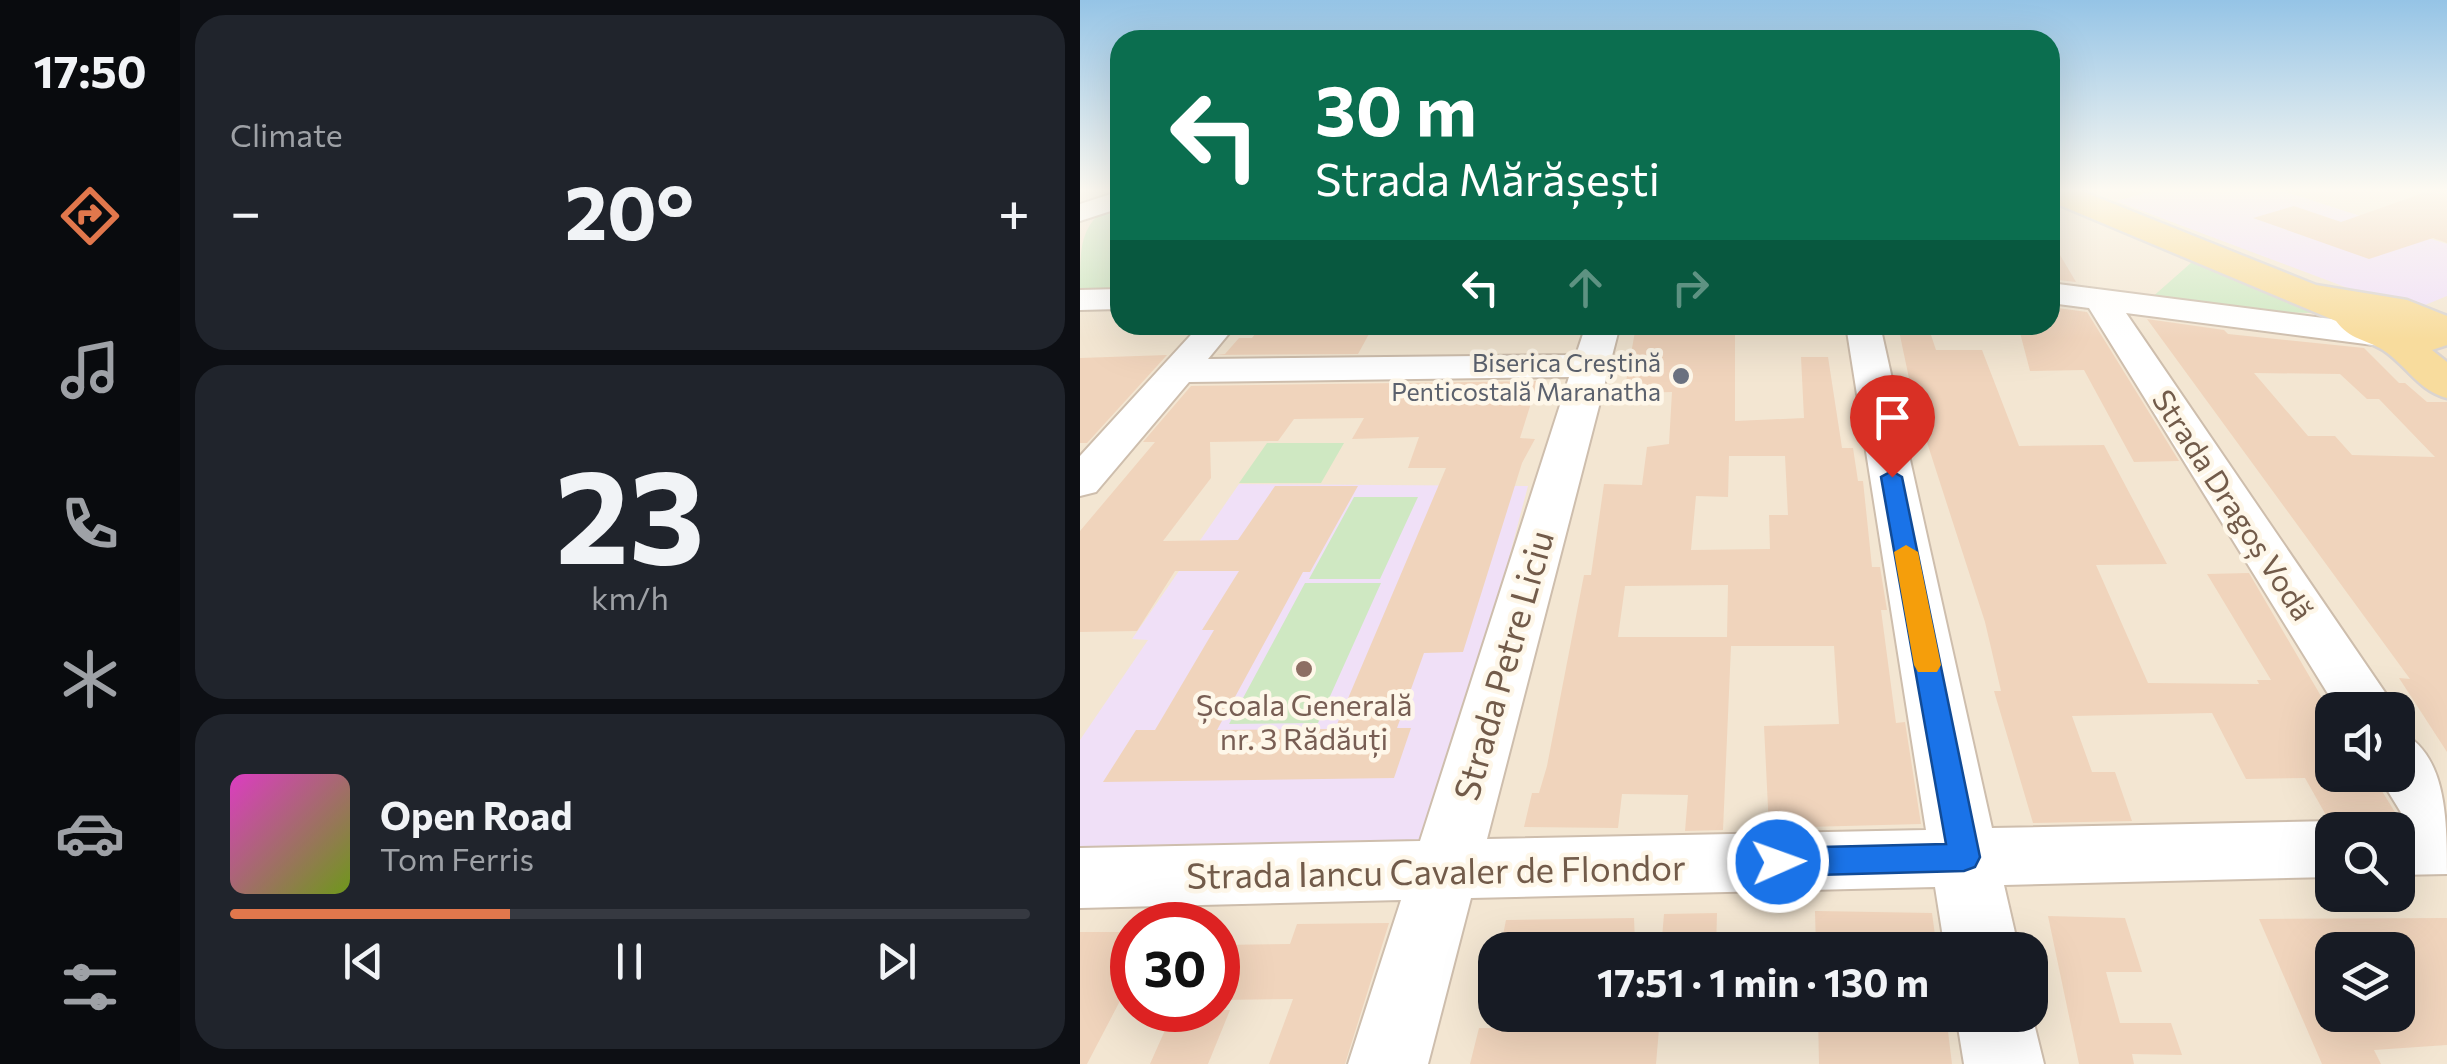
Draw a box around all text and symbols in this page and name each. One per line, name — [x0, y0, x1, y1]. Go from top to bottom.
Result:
text: 17:50 — [33, 42, 147, 97]
text: 30 m — [1315, 65, 1477, 150]
icon: left — [1150, 70, 1280, 200]
text: Climate — [230, 114, 343, 154]
text: Strada Mărășești — [1315, 150, 1660, 205]
text: 20° — [565, 164, 694, 255]
text: − — [230, 176, 261, 243]
text: + — [998, 176, 1030, 243]
icon: directions — [55, 181, 125, 251]
icon: left — [1453, 260, 1508, 315]
icon: ahead — [1558, 260, 1613, 315]
icon: right — [1663, 260, 1718, 315]
icon: music — [55, 335, 125, 405]
place label: Biserica Creștină Penticostală Maranatha — [1391, 347, 1661, 406]
marker: Biserica Creștină Penticostală Maranatha — [1670, 365, 1692, 387]
pin — [1850, 375, 1935, 478]
street label: Strada Dragoș Vodă — [2144, 382, 2322, 627]
icon: arrive — [1865, 390, 1920, 445]
text: 23 — [555, 432, 705, 591]
icon: phone — [55, 489, 125, 559]
street label: Strada Petre Liciu — [1443, 525, 1561, 805]
text: km/h — [591, 577, 669, 617]
icon: climate — [55, 644, 125, 714]
marker: Școala Generală nr. 3 Rădăuți — [1293, 658, 1315, 680]
place label: Școala Generală nr. 3 Rădăuți — [1196, 685, 1412, 758]
map controls — [2315, 692, 2415, 1032]
button: sound — [2315, 692, 2415, 792]
text: Open Road — [380, 791, 573, 838]
icon: car — [55, 798, 125, 868]
position arrow — [1726, 810, 1830, 914]
button: search — [2315, 812, 2415, 912]
text: Tom Ferris — [380, 838, 534, 878]
street label: Strada Iancu Cavaler de Flondor — [1186, 844, 1686, 896]
speed limit sign: 30 — [1110, 902, 1240, 1032]
button: layers — [2315, 932, 2415, 1032]
icon: previous — [336, 934, 391, 989]
icon: pause — [602, 934, 657, 989]
icon: next — [869, 934, 924, 989]
icon: filters — [55, 952, 125, 1022]
text: 17:51 · 1 min · 130 m — [1597, 958, 1929, 1005]

